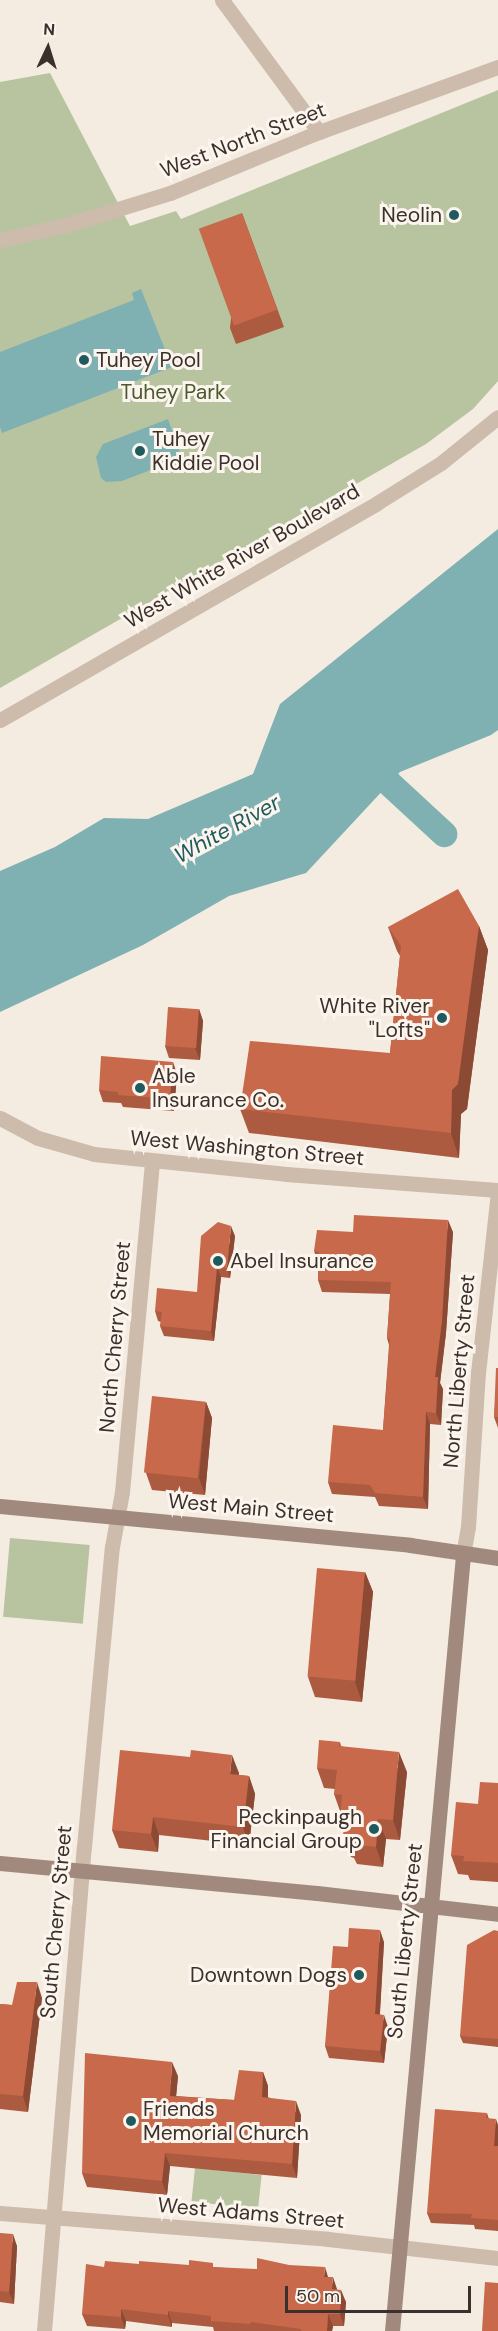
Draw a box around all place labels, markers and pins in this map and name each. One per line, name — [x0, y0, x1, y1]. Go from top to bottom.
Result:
place label: Neolin — [381, 202, 442, 228]
marker: Neolin — [447, 208, 461, 222]
place label: Tuhey Pool — [96, 347, 201, 373]
marker: Tuhey Pool — [77, 353, 91, 367]
place label: Tuhey Kiddie Pool — [152, 426, 259, 476]
marker: Tuhey Kiddie Pool — [133, 444, 147, 458]
place label: White River "Lofts" — [319, 993, 430, 1043]
marker: White River "Lofts" — [435, 1011, 449, 1025]
place label: Able Insurance Co. — [152, 1063, 284, 1113]
marker: Able Insurance Co. — [133, 1081, 147, 1095]
place label: Abel Insurance — [230, 1248, 374, 1274]
marker: Abel Insurance — [211, 1254, 225, 1268]
place label: Peckinpaugh Financial Group — [211, 1804, 362, 1854]
marker: Peckinpaugh Financial Group — [367, 1822, 381, 1836]
place label: Downtown Dogs — [190, 1962, 347, 1988]
marker: Downtown Dogs — [352, 1968, 366, 1982]
place label: Friends Memorial Church — [143, 2096, 309, 2146]
marker: Friends Memorial Church — [124, 2114, 138, 2128]

